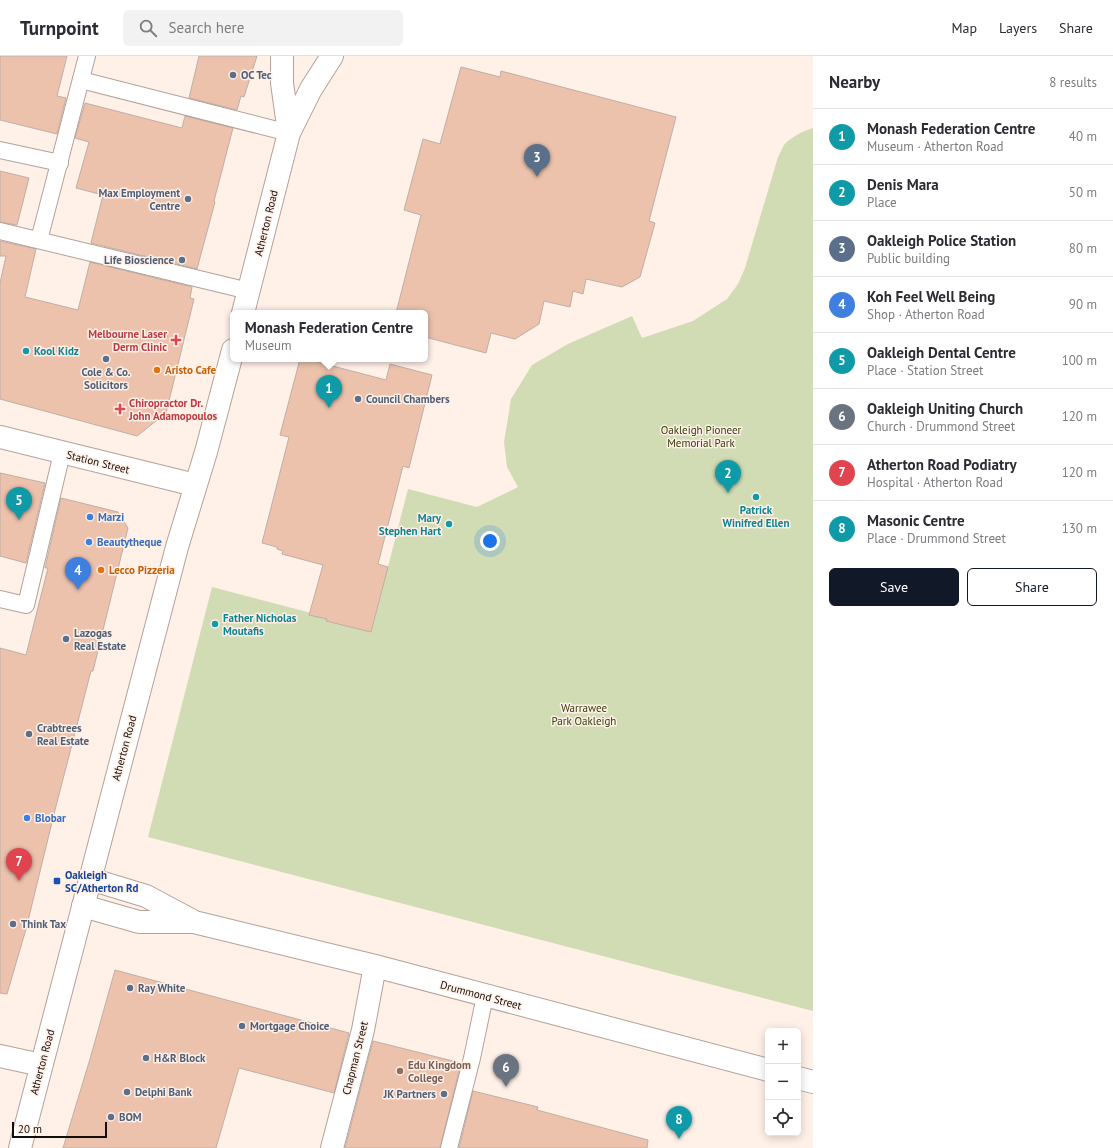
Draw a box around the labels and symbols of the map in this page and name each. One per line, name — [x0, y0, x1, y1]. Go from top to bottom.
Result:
place label: OC Tec — [241, 68, 272, 82]
marker: OC Tec — [228, 70, 238, 80]
pin: 3 — [524, 144, 550, 177]
place label: Max Employment Centre — [98, 186, 180, 213]
street label: Atherton Road — [251, 189, 281, 257]
marker: Max Employment Centre — [183, 194, 193, 204]
place label: Life Bioscience — [104, 253, 174, 267]
marker: Life Bioscience — [177, 255, 187, 265]
place label: Melbourne Laser Derm Clinic — [88, 327, 167, 354]
marker: Melbourne Laser Derm Clinic — [170, 334, 182, 346]
place label: Kool Kidz — [34, 344, 79, 358]
marker: Kool Kidz — [21, 346, 31, 356]
marker: Cole & Co. Solicitors — [101, 354, 111, 364]
place label: Aristo Cafe — [165, 363, 216, 377]
place label: Cole & Co. Solicitors — [81, 365, 131, 392]
marker: Aristo Cafe — [152, 365, 162, 375]
pin: 1 — [316, 375, 342, 408]
place label: Council Chambers — [366, 392, 450, 406]
marker: Council Chambers — [353, 394, 363, 404]
place label: Chiropractor Dr. John Adamopoulos — [128, 396, 218, 423]
marker: Chiropractor Dr. John Adamopoulos — [114, 403, 126, 415]
park label: Oakleigh Pioneer Memorial Park — [661, 423, 742, 450]
street label: Station Street — [65, 447, 131, 477]
pin: 2 — [715, 460, 741, 493]
pin: 5 — [6, 487, 32, 520]
marker: Patrick Winifred Ellen — [751, 492, 761, 502]
place label: Patrick Winifred Ellen — [723, 503, 789, 530]
place label: Marzi — [98, 510, 124, 524]
place label: Mary Stephen Hart — [379, 511, 442, 538]
marker: Marzi — [85, 512, 95, 522]
marker: Mary Stephen Hart — [444, 519, 454, 529]
your location — [480, 531, 500, 551]
place label: Beautytheque — [97, 535, 162, 549]
marker: Beautytheque — [84, 537, 94, 547]
pin: 4 — [65, 557, 91, 590]
place label: Lecco Pizzeria — [109, 563, 175, 577]
marker: Lecco Pizzeria — [96, 565, 106, 575]
place label: Father Nicholas Moutafis — [223, 611, 297, 638]
marker: Father Nicholas Moutafis — [210, 619, 220, 629]
place label: Lazogas Real Estate — [74, 626, 127, 653]
marker: Lazogas Real Estate — [61, 634, 71, 644]
park label: Warrawee Park Oakleigh — [552, 701, 616, 728]
street label: Atherton Road — [109, 714, 140, 782]
place label: Crabtrees Real Estate — [37, 721, 90, 748]
marker: Crabtrees Real Estate — [24, 729, 34, 739]
place label: Blobar — [35, 811, 66, 825]
marker: Blobar — [22, 813, 32, 823]
pin: 7 — [6, 848, 32, 881]
place label: Oakleigh SC/Atherton Rd — [65, 868, 139, 895]
marker: Oakleigh SC/Atherton Rd — [52, 876, 62, 886]
place label: Think Tax — [21, 917, 66, 931]
marker: Think Tax — [8, 919, 18, 929]
street label: Drummond Street — [439, 977, 523, 1013]
place label: Ray White — [138, 981, 186, 995]
marker: Ray White — [125, 983, 135, 993]
place label: Mortgage Choice — [250, 1019, 330, 1033]
street label: Chapman Street — [339, 1020, 371, 1096]
marker: Mortgage Choice — [237, 1021, 247, 1031]
street label: Atherton Road — [27, 1028, 58, 1096]
place label: H&R Block — [154, 1051, 206, 1065]
marker: H&R Block — [141, 1053, 151, 1063]
pin: 6 — [493, 1054, 519, 1087]
place label: Edu Kingdom College — [408, 1058, 471, 1085]
marker: Edu Kingdom College — [395, 1066, 405, 1076]
place label: Delphi Bank — [135, 1085, 193, 1099]
marker: Delphi Bank — [122, 1087, 132, 1097]
place label: JK Partners — [383, 1087, 436, 1101]
marker: JK Partners — [439, 1089, 449, 1099]
pin: 8 — [666, 1106, 692, 1139]
place label: BOM — [119, 1110, 142, 1124]
marker: BOM — [106, 1112, 116, 1122]
scale bar — [12, 1120, 107, 1139]

